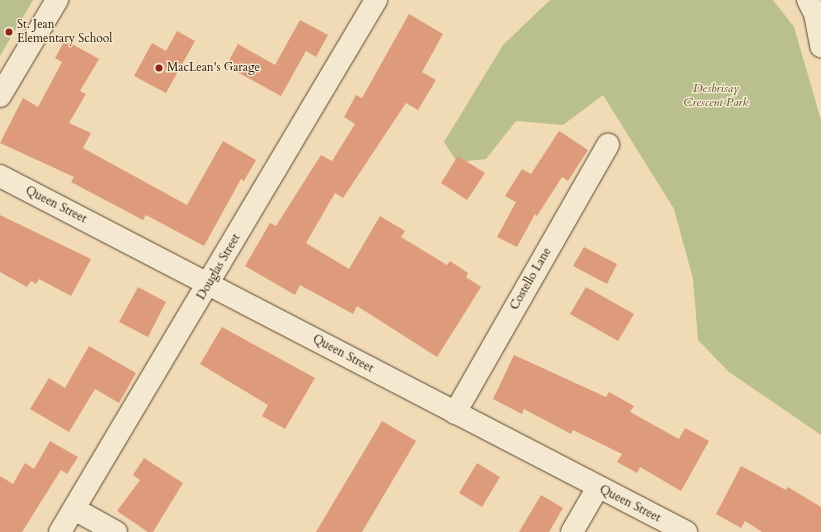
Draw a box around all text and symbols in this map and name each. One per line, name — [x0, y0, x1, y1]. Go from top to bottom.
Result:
place label: St. Jean Elementary School — [17, 18, 112, 46]
marker: St. Jean Elementary School — [4, 27, 14, 37]
place label: MacLean's Garage — [167, 61, 260, 75]
marker: MacLean's Garage — [154, 63, 164, 73]
park label: Desbrisay Crescent Park — [684, 82, 748, 110]
street label: Queen Street — [23, 183, 89, 227]
street label: Douglas Street — [194, 231, 244, 303]
street label: Costello Lane — [507, 245, 555, 313]
street label: Queen Street — [310, 332, 376, 376]
street label: Queen Street — [597, 482, 663, 526]

